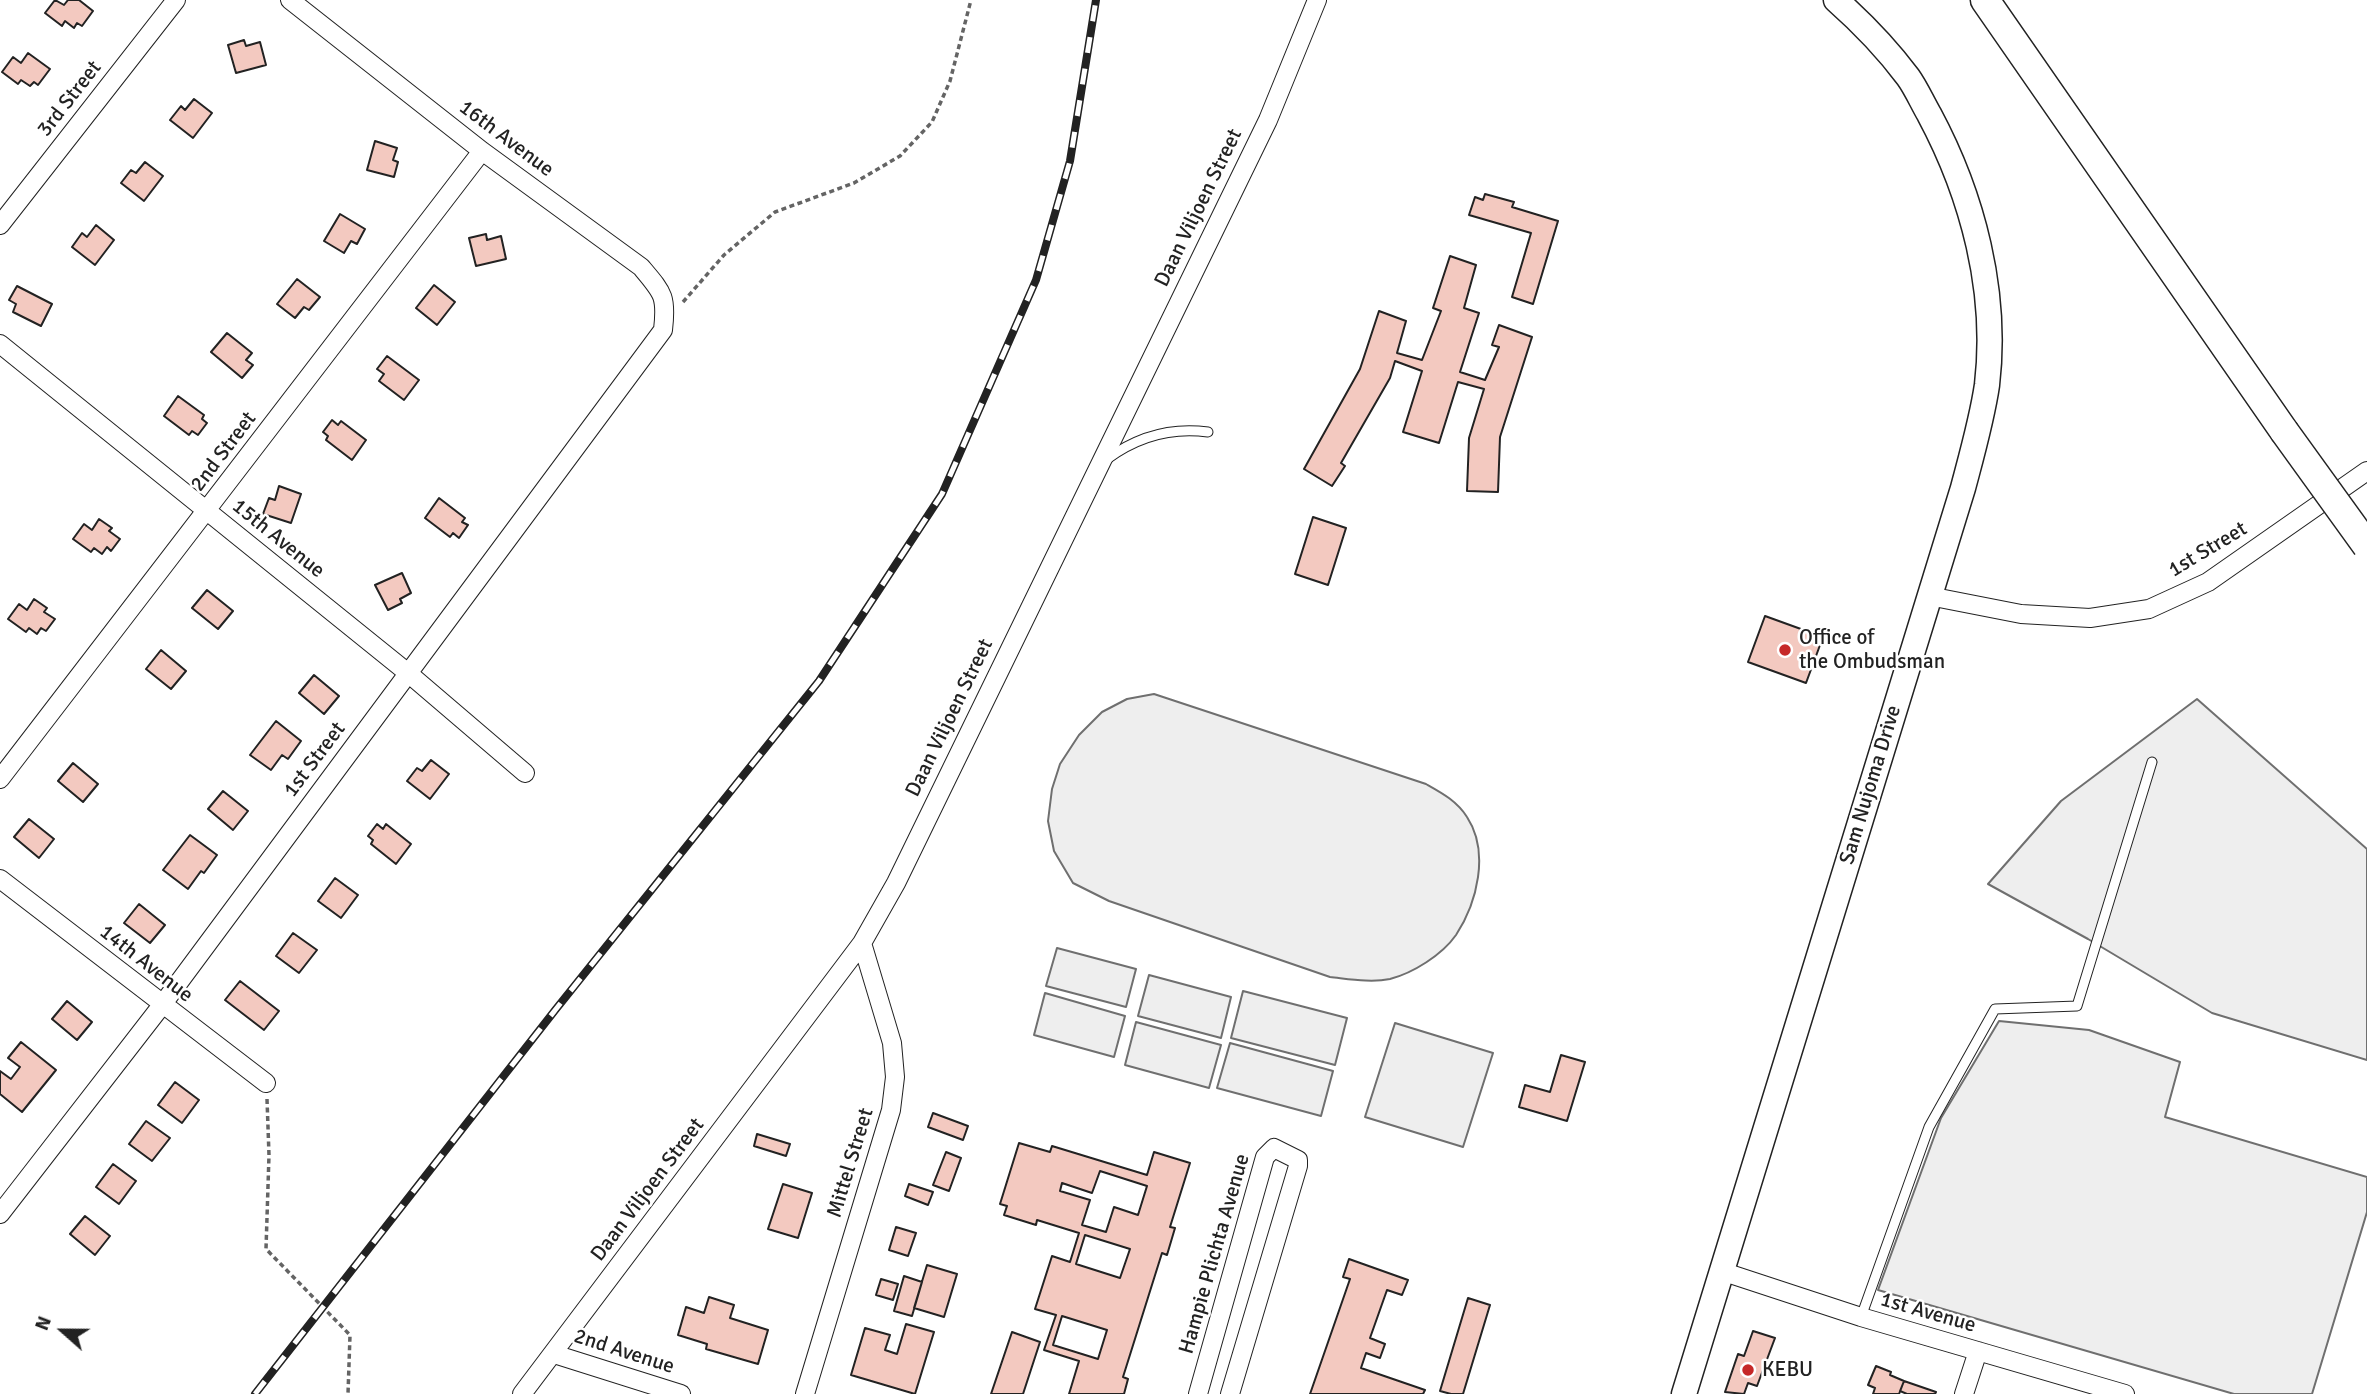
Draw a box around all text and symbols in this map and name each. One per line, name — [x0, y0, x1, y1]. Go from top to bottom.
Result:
street label: 3rd Street — [33, 56, 107, 142]
street label: 16th Avenue — [454, 95, 558, 183]
street label: Daan Viljoen Street — [1150, 125, 1248, 291]
street label: 2nd Street — [186, 407, 262, 497]
street label: 15th Avenue — [227, 494, 329, 584]
street label: 1st Street — [2164, 517, 2252, 583]
place label: Office of the Ombudsman — [1799, 625, 1945, 675]
street label: Daan Viljoen Street — [901, 635, 999, 801]
marker: Office of the Ombudsman — [1777, 642, 1793, 658]
street label: Sam Nujoma Drive — [1835, 702, 1907, 868]
street label: 1st Street — [279, 718, 351, 802]
street label: 14th Avenue — [94, 920, 198, 1008]
street label: Mittel Street — [822, 1105, 880, 1221]
street label: Daan Viljoen Street — [586, 1113, 710, 1267]
street label: Hampie Plichta Avenue — [1174, 1151, 1256, 1357]
street label: 1st Avenue — [1877, 1287, 1979, 1339]
north arrow — [28, 1296, 98, 1366]
text: N — [30, 1313, 57, 1334]
street label: 2nd Avenue — [571, 1324, 677, 1380]
place label: KEBU — [1762, 1357, 1813, 1383]
marker: KEBU — [1740, 1362, 1756, 1378]

